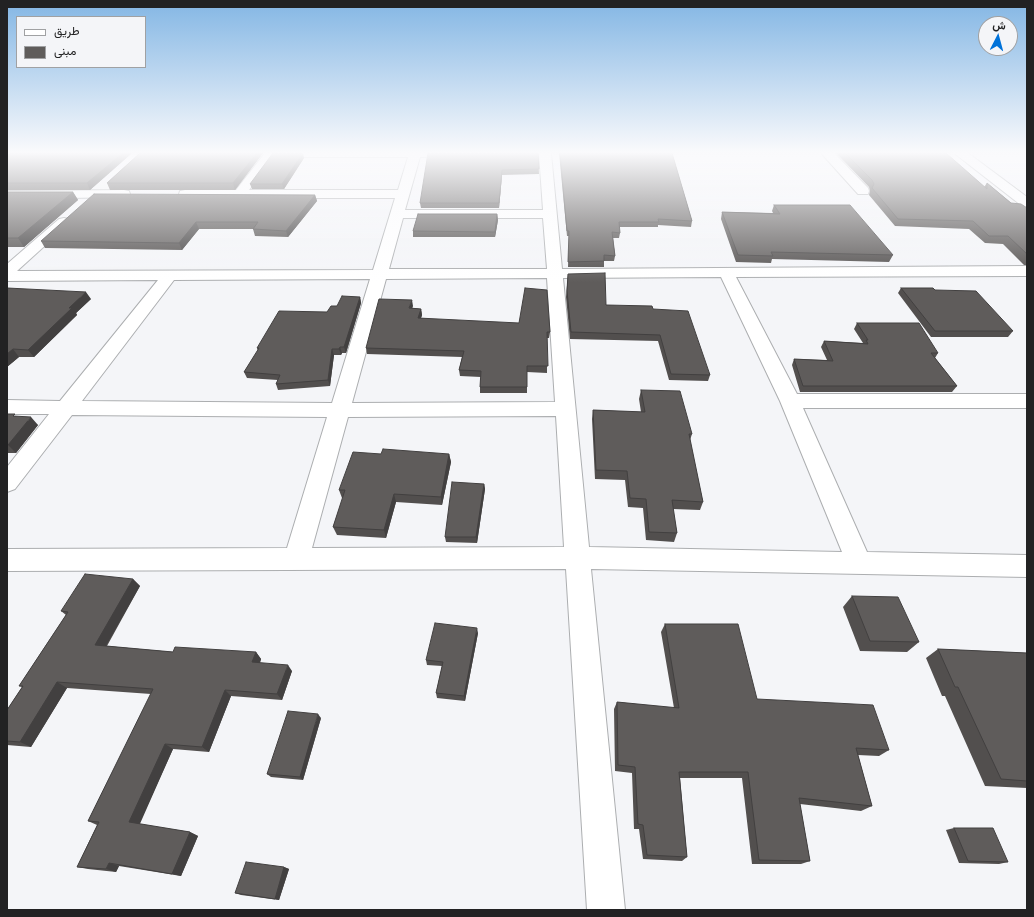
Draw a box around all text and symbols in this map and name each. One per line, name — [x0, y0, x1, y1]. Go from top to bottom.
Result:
legend — [16, 16, 146, 68]
north arrow — [978, 16, 1018, 56]
text: ش — [992, 18, 1006, 32]
text: طريق — [54, 24, 79, 38]
text: مبنى — [54, 44, 76, 58]

